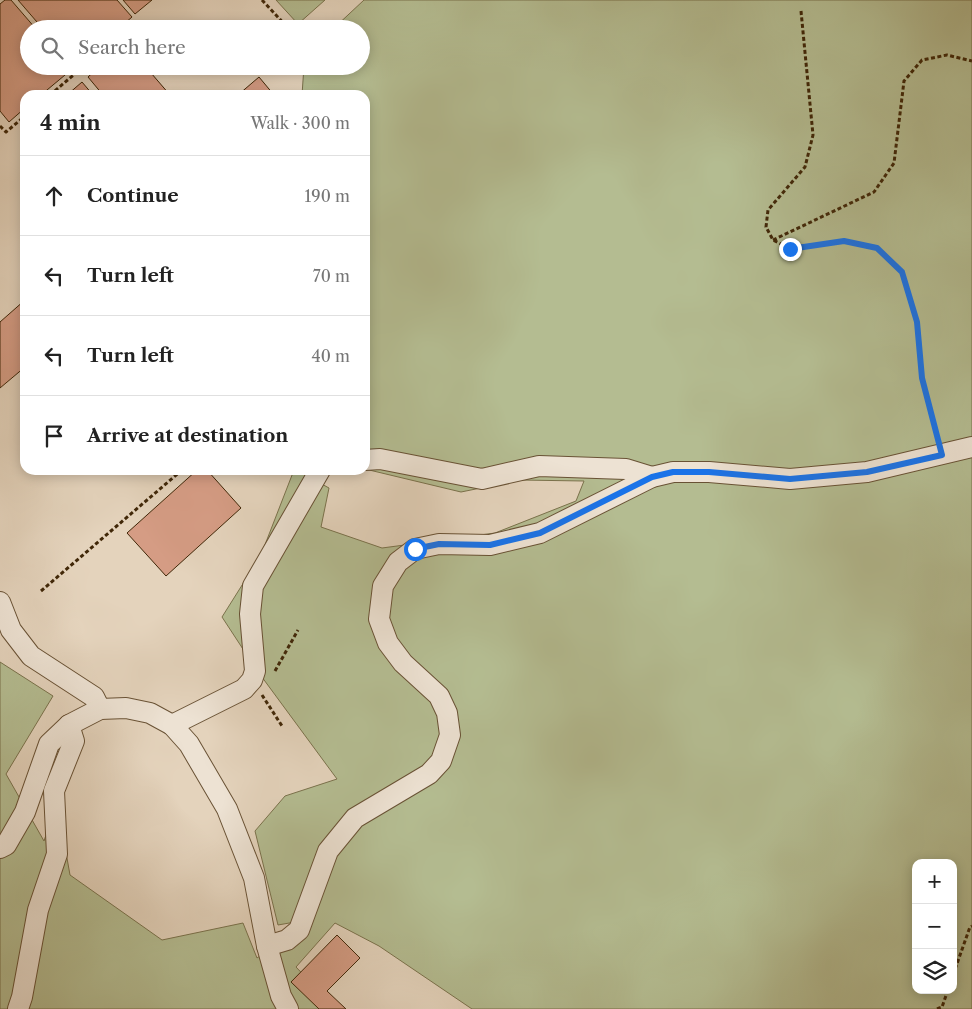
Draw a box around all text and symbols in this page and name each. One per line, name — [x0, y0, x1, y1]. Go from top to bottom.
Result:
search box — [20, 20, 370, 75]
icon: search — [38, 34, 66, 62]
text: Search here — [78, 36, 186, 59]
text: 4 min — [40, 110, 101, 135]
text: Walk · 300 m — [251, 113, 350, 133]
icon: ahead — [40, 182, 68, 210]
text: Continue — [87, 184, 179, 207]
text: 190 m — [305, 186, 350, 206]
route end — [779, 238, 802, 261]
icon: left — [40, 262, 68, 290]
text: Turn left — [87, 264, 174, 287]
text: 70 m — [313, 266, 350, 286]
icon: left — [40, 342, 68, 370]
text: Turn left — [87, 344, 174, 367]
text: 40 m — [311, 346, 350, 366]
icon: arrive — [40, 422, 68, 450]
text: Arrive at destination — [87, 424, 288, 447]
route start — [404, 538, 427, 561]
map controls — [912, 859, 957, 994]
button: + — [912, 859, 957, 904]
button: − — [912, 904, 957, 949]
button: layers — [912, 949, 957, 994]

